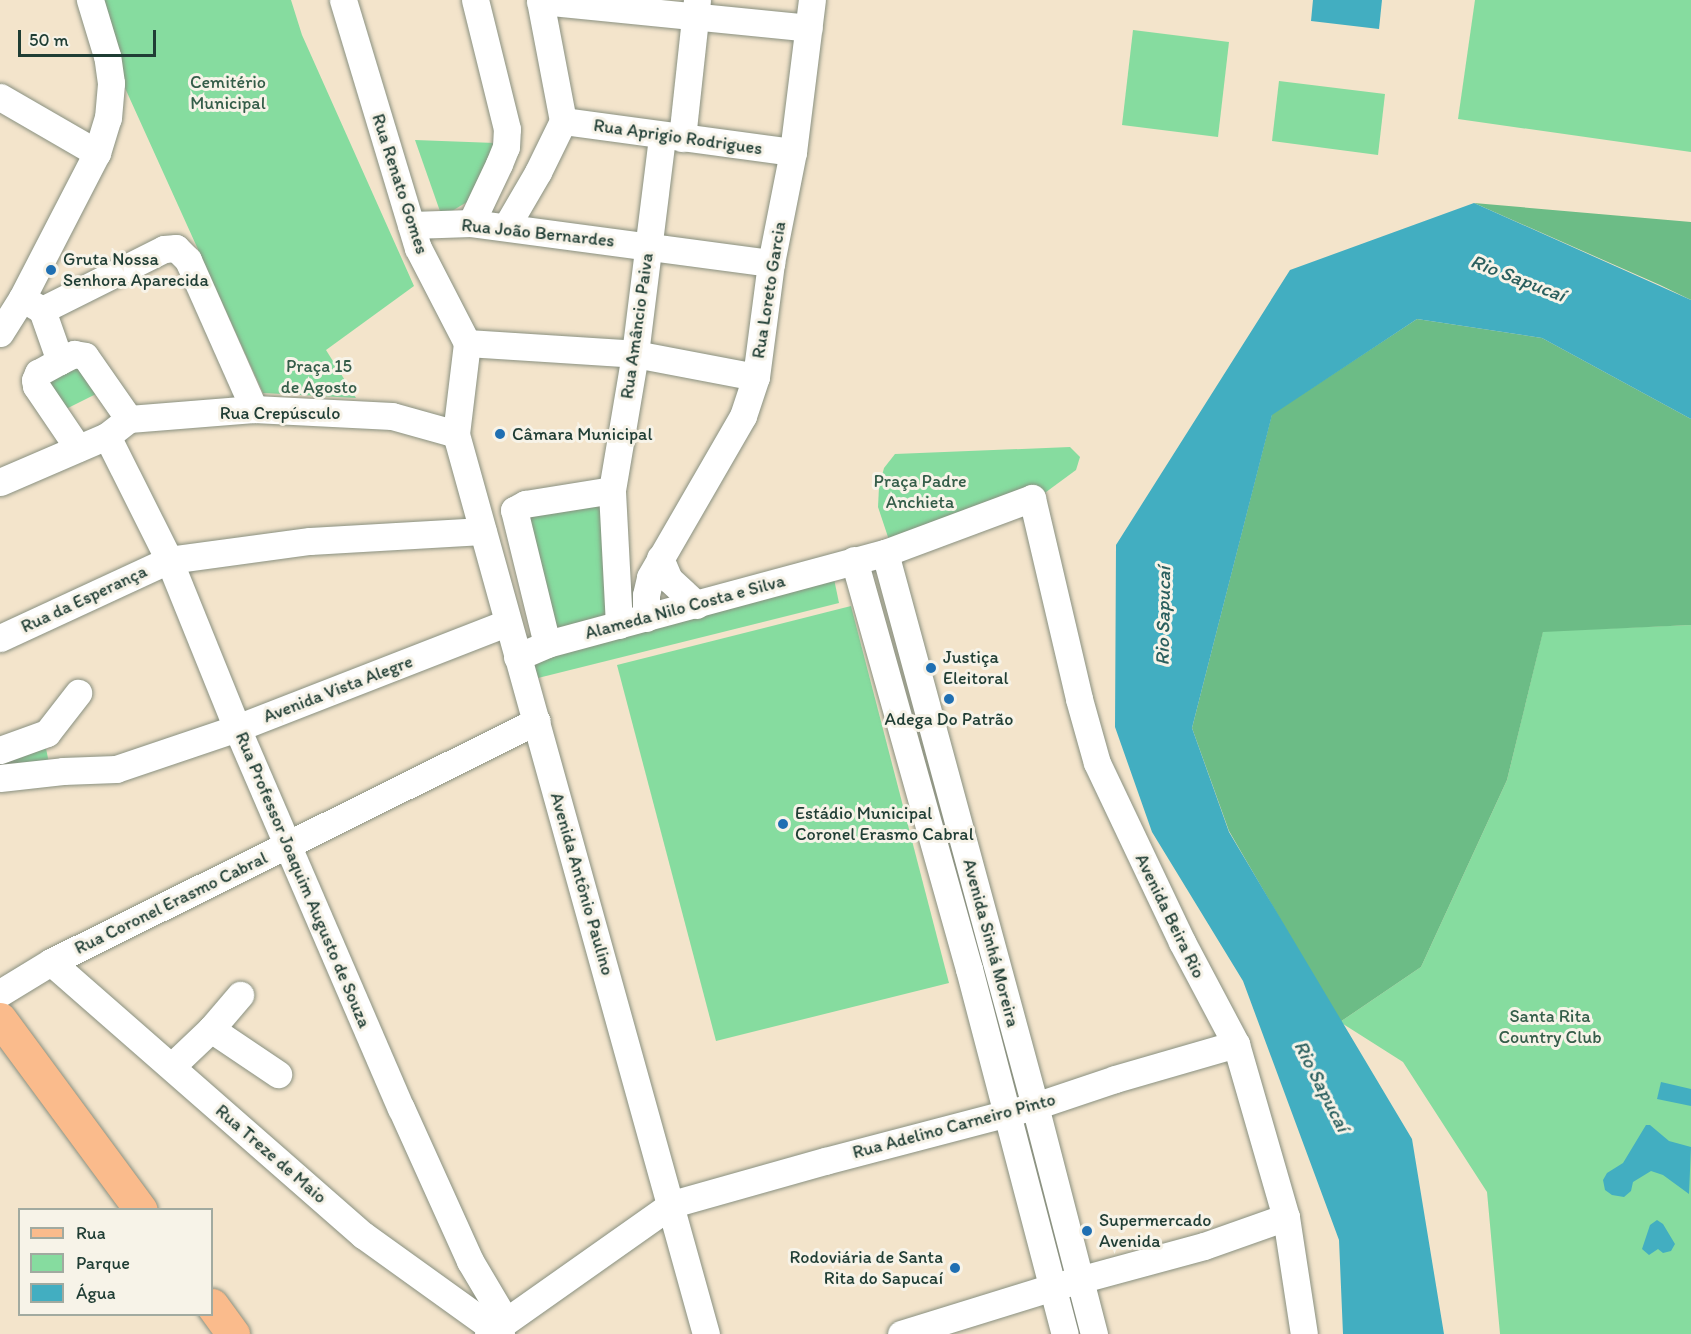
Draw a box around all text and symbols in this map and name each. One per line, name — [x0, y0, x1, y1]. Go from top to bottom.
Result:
scale bar — [21, 18, 159, 56]
text: 50 m — [29, 29, 69, 51]
park label: Cemitério Municipal — [190, 72, 266, 115]
street label: Rua Renato Gomes — [367, 112, 433, 256]
street label: Rua Aprigio Rodrigues — [592, 114, 764, 160]
street label: Rua João Bernardes — [461, 214, 615, 252]
street label: Rua Loreto Garcia — [747, 220, 791, 360]
place label: Gruta Nossa Senhora Aparecida — [63, 249, 209, 292]
water label: Rio Sapucaí — [1467, 249, 1569, 307]
street label: Rua Amâncio Paiva — [616, 252, 658, 400]
marker: Gruta Nossa Senhora Aparecida — [44, 263, 58, 277]
park label: Praça 15 de Agosto — [281, 356, 357, 398]
street label: Rua Crepúsculo — [220, 402, 340, 424]
place label: Câmara Municipal — [512, 423, 653, 445]
marker: Câmara Municipal — [493, 427, 507, 441]
park label: Praça Padre Anchieta — [874, 471, 966, 514]
street label: Rua da Esperança — [18, 560, 150, 638]
water label: Rio Sapucaí — [1150, 566, 1176, 666]
street label: Alameda Nilo Costa e Silva — [583, 570, 787, 644]
place label: Justiça Eleitoral — [943, 647, 1009, 690]
street label: Avenida Vista Alegre — [260, 651, 416, 727]
marker: Justiça Eleitoral — [924, 661, 938, 675]
marker: Adega Do Patrão — [942, 692, 956, 706]
place label: Adega Do Patrão — [885, 708, 1013, 730]
street label: Rua Professor Joaquim Augusto de Souza — [231, 729, 375, 1031]
street label: Avenida Antônio Paulino — [546, 790, 618, 978]
place label: Estádio Municipal Coronel Erasmo Cabral — [795, 803, 973, 846]
marker: Estádio Municipal Coronel Erasmo Cabral — [776, 817, 790, 831]
street label: Rua Coronel Erasmo Cabral — [71, 847, 271, 959]
street label: Avenida Beira Rio — [1131, 850, 1209, 982]
street label: Avenida Sinhá Moreira — [958, 857, 1024, 1029]
park label: Santa Rita Country Club — [1498, 1006, 1602, 1048]
water label: Rio Sapucaí — [1289, 1036, 1355, 1136]
street label: Rua Adelino Carneiro Pinto — [850, 1089, 1058, 1163]
street label: Rua Treze de Maio — [212, 1100, 330, 1208]
legend — [18, 1208, 213, 1316]
place label: Supermercado Avenida — [1099, 1210, 1211, 1252]
text: Rua — [76, 1222, 106, 1244]
marker: Supermercado Avenida — [1080, 1224, 1094, 1238]
place label: Rodoviária de Santa Rita do Sapucaí — [789, 1247, 943, 1290]
text: Parque — [76, 1252, 130, 1274]
marker: Rodoviária de Santa Rita do Sapucaí — [948, 1261, 962, 1275]
text: Água — [76, 1282, 116, 1304]

